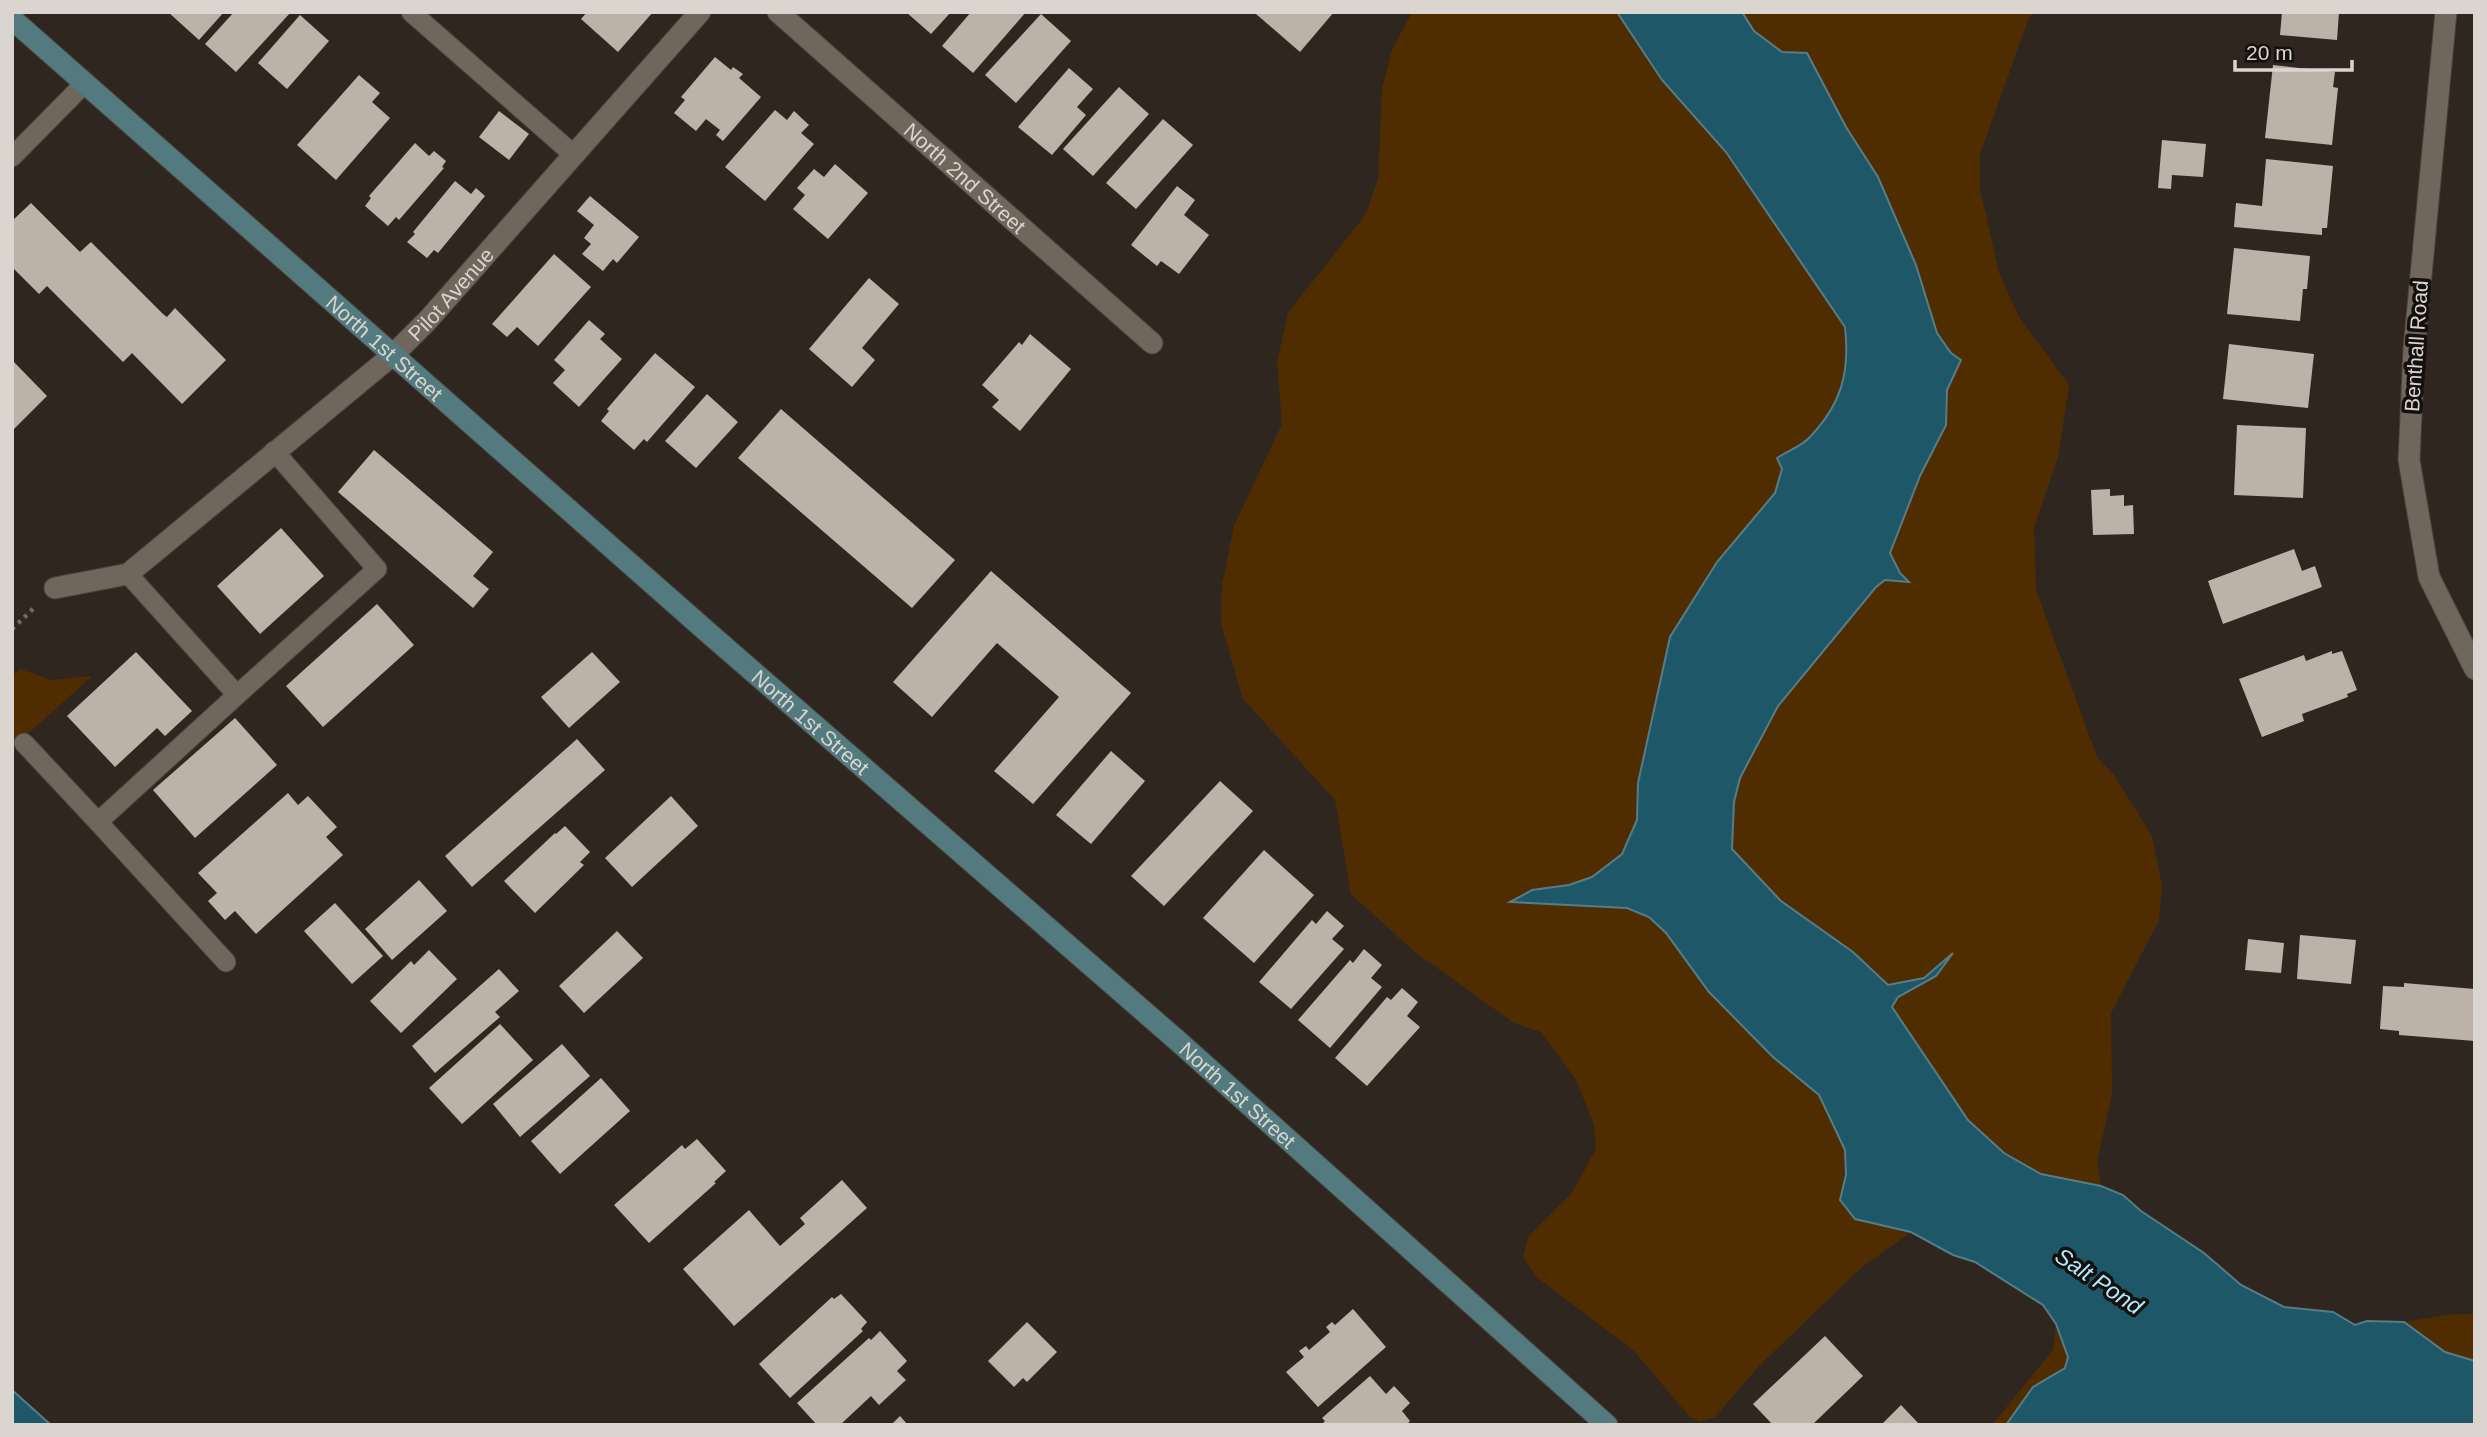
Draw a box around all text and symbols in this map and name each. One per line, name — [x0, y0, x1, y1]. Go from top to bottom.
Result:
scale bar — [2235, 28, 2352, 72]
text: 20 m — [2246, 41, 2293, 64]
street label: North 2nd Street — [900, 118, 1031, 238]
street label: Pilot Avenue — [403, 243, 498, 345]
street label: Benthall Road — [2400, 279, 2432, 413]
street label: North 1st Street — [322, 290, 448, 405]
street label: North 1st Street — [748, 665, 874, 779]
street label: North 1st Street — [1175, 1037, 1301, 1152]
water label: Salt Pond — [2050, 1242, 2149, 1320]

